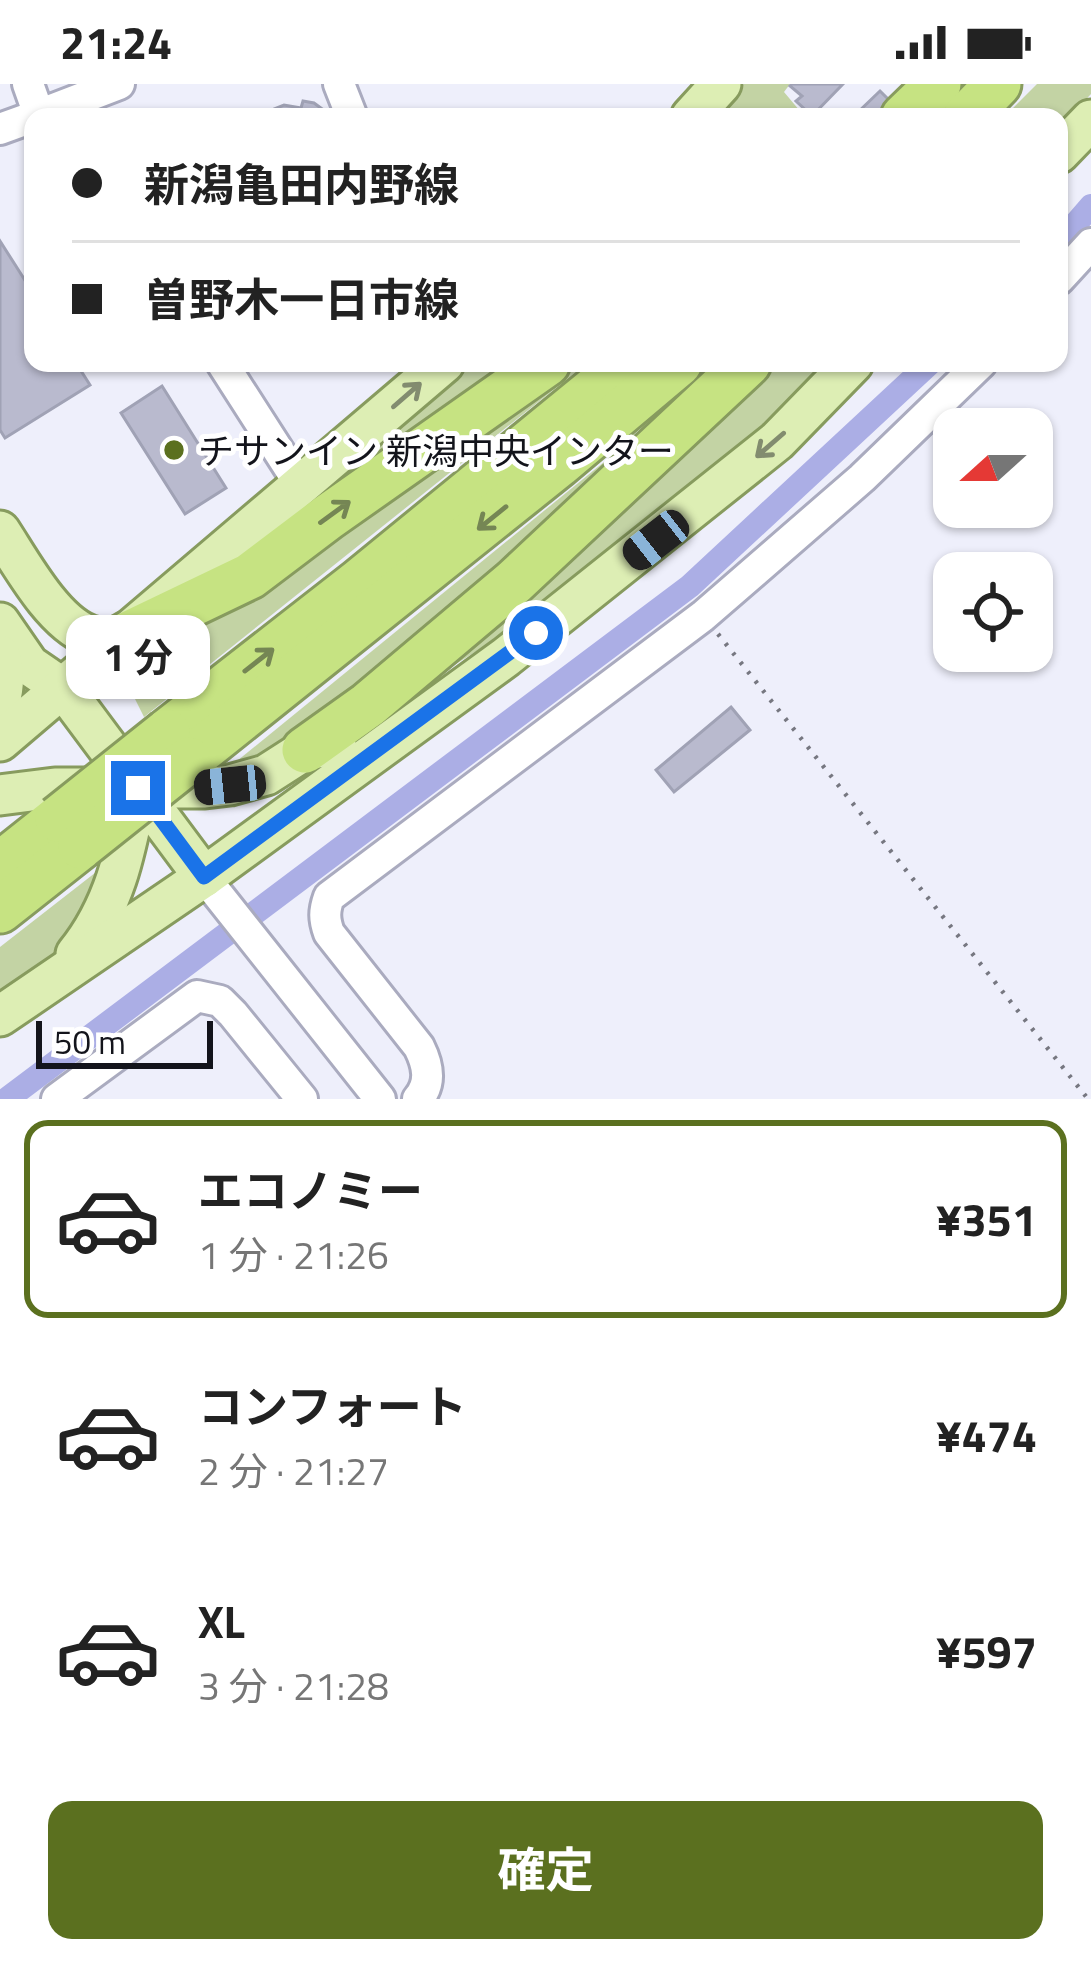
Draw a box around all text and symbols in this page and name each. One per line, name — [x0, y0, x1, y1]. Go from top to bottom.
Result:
text: 21:24 — [60, 8, 172, 76]
text: 新潟亀田内野線 — [144, 150, 459, 218]
text: 曽野木一日市線 — [144, 265, 459, 333]
one-way arrow — [392, 382, 422, 410]
north arrow — [933, 408, 1053, 528]
map controls — [933, 408, 1053, 672]
place label: チサンイン 新潟中央インター — [198, 423, 674, 478]
one-way arrow — [756, 431, 786, 459]
marker: チサンイン 新潟中央インター — [161, 437, 187, 463]
one-way arrow — [318, 500, 351, 526]
one-way arrow — [477, 504, 509, 531]
car — [617, 504, 695, 576]
button: locate — [933, 552, 1053, 672]
route start — [509, 606, 563, 660]
callout: 1 分 — [66, 614, 210, 698]
text: 1 分 — [103, 627, 173, 686]
one-way arrow — [243, 647, 275, 674]
route end — [111, 761, 165, 815]
car — [192, 763, 268, 807]
scale bar — [36, 1015, 213, 1068]
text: 50 m — [54, 1017, 126, 1067]
text: エコノミー — [198, 1156, 423, 1224]
icon: car — [54, 1165, 162, 1273]
text: ¥351 — [936, 1185, 1037, 1253]
text: 1 分 · 21:26 — [198, 1225, 389, 1284]
text: コンフォート — [198, 1372, 467, 1440]
icon: car — [54, 1381, 162, 1489]
text: ¥474 — [936, 1401, 1037, 1469]
text: 2 分 · 21:27 — [198, 1441, 389, 1500]
text: XL — [198, 1587, 245, 1655]
icon: car — [54, 1597, 162, 1705]
text: ¥597 — [936, 1617, 1037, 1685]
text: 3 分 · 21:28 — [198, 1656, 389, 1715]
button: 確定 — [48, 1801, 1043, 1939]

